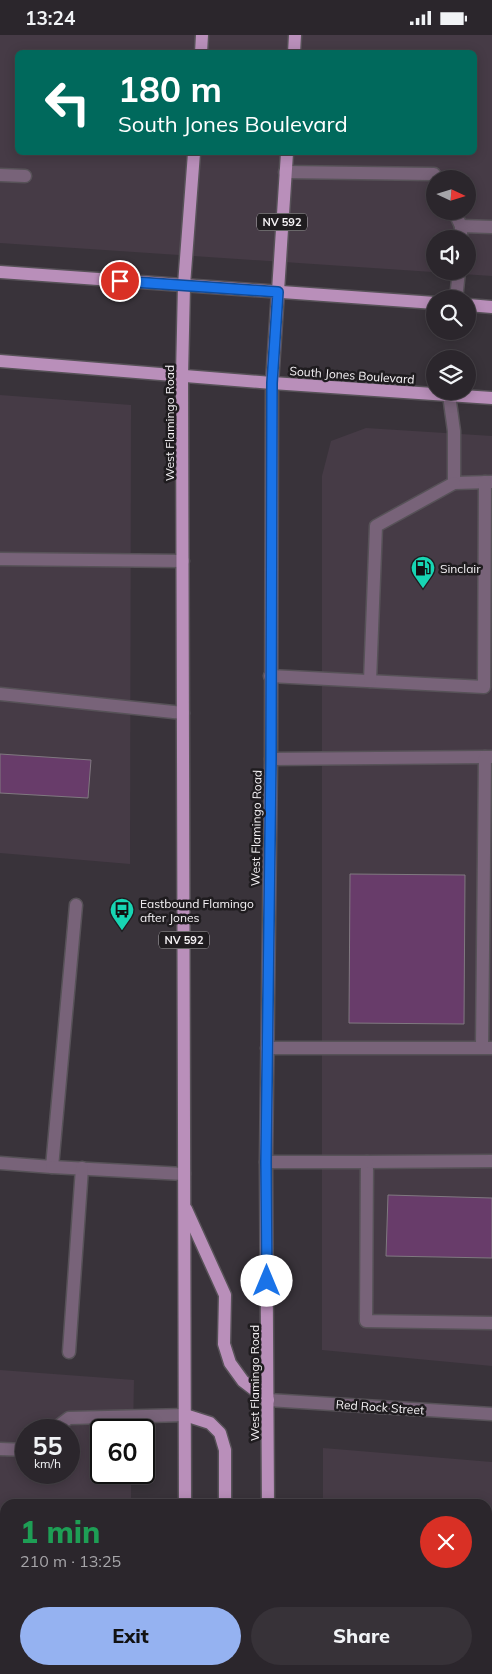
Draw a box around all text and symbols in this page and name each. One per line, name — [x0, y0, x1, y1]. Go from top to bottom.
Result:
text: 13:24 — [25, 6, 75, 30]
text: 180 m — [118, 67, 222, 111]
icon: left — [35, 70, 100, 135]
text: South Jones Boulevard — [118, 110, 348, 138]
north arrow — [426, 170, 476, 220]
map controls — [426, 170, 476, 400]
road number: NV 592 — [257, 213, 307, 231]
button: sound — [426, 230, 476, 280]
pin — [99, 260, 141, 302]
icon: arrive — [106, 267, 134, 295]
button: search — [426, 290, 476, 340]
button: layers — [426, 350, 476, 400]
street label: South Jones Boulevard — [289, 363, 415, 387]
street label: West Flamingo Road — [162, 365, 177, 481]
fuel station icon: Sinclair — [410, 555, 436, 589]
place label: Sinclair — [440, 561, 481, 576]
street label: West Flamingo Road — [247, 770, 265, 886]
place label: Eastbound Flamingo after Jones — [140, 896, 254, 925]
bus stop icon: Eastbound Flamingo after Jones — [109, 897, 135, 931]
road number: NV 592 — [159, 931, 209, 949]
position arrow — [240, 1254, 292, 1306]
street label: West Flamingo Road — [247, 1325, 262, 1441]
street label: Red Rock Street — [335, 1396, 425, 1418]
speed limit sign: 60 — [90, 1419, 155, 1484]
text: 55 — [32, 1430, 63, 1461]
text: km/h — [34, 1456, 61, 1471]
text: 1 min — [20, 1513, 100, 1551]
button: close — [420, 1516, 472, 1568]
text: 210 m · 13:25 — [20, 1551, 121, 1571]
button: Exit — [20, 1607, 241, 1665]
button: Share — [251, 1607, 472, 1665]

